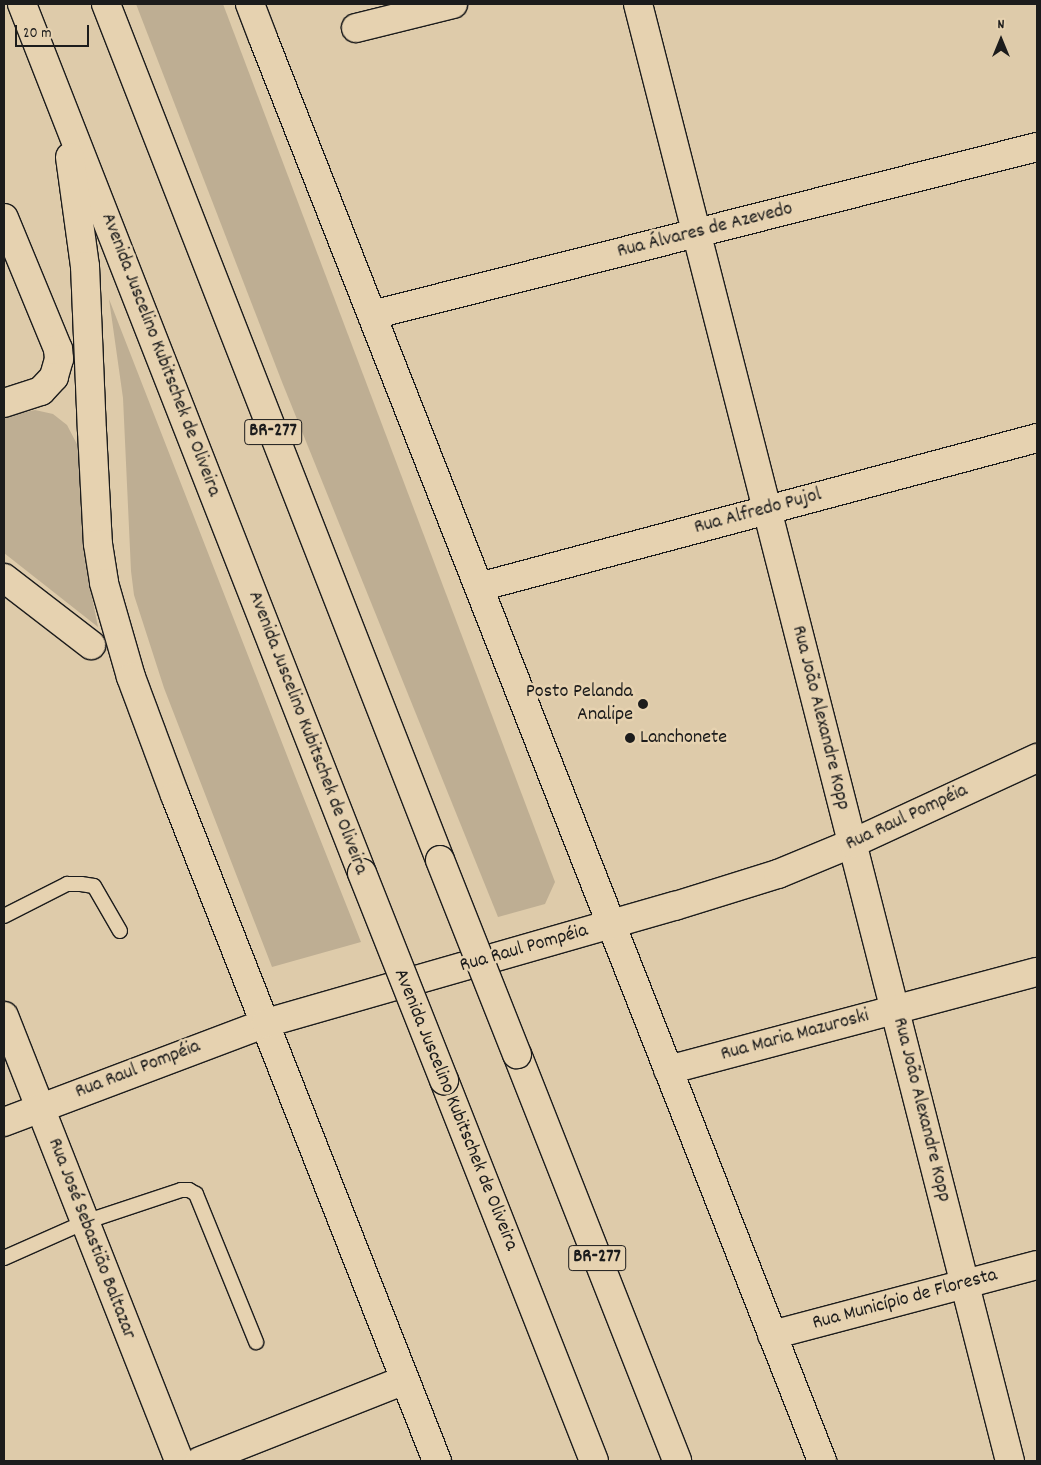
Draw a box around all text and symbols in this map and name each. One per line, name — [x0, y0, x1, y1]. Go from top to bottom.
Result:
scale bar — [18, 15, 91, 47]
north arrow — [976, 15, 1026, 65]
text: N — [998, 15, 1004, 35]
text: 20 m — [23, 23, 51, 45]
street label: Rua Álvares de Azevedo — [615, 198, 795, 264]
street label: Avenida Juscelino Kubitschek de Oliveira — [95, 210, 225, 500]
road number: BR-277 — [243, 416, 303, 448]
street label: Rua Alfredo Pujol — [692, 483, 824, 541]
street label: Avenida Juscelino Kubitschek de Oliveira — [242, 588, 372, 878]
street label: Rua João Alexandre Kopp — [785, 623, 855, 813]
place label: Posto Pelanda Analipe — [526, 680, 633, 727]
marker: Posto Pelanda Analipe — [637, 698, 649, 710]
place label: Lanchonete — [640, 726, 727, 750]
marker: Lanchonete — [624, 732, 636, 744]
street label: Rua Raul Pompéia — [842, 779, 972, 857]
street label: Rua Raul Pompéia — [457, 919, 591, 979]
street label: Avenida Juscelino Kubitschek de Oliveira — [387, 966, 523, 1254]
street label: Rua Maria Mazuroski — [718, 1005, 872, 1067]
street label: Rua João Alexandre Kopp — [886, 1015, 956, 1205]
street label: Rua Raul Pompéia — [72, 1035, 204, 1105]
street label: Rua José Sebastião Baltazar — [42, 1135, 140, 1343]
road number: BR-277 — [567, 1242, 627, 1274]
street label: Rua Município de Floresta — [810, 1264, 1000, 1336]

